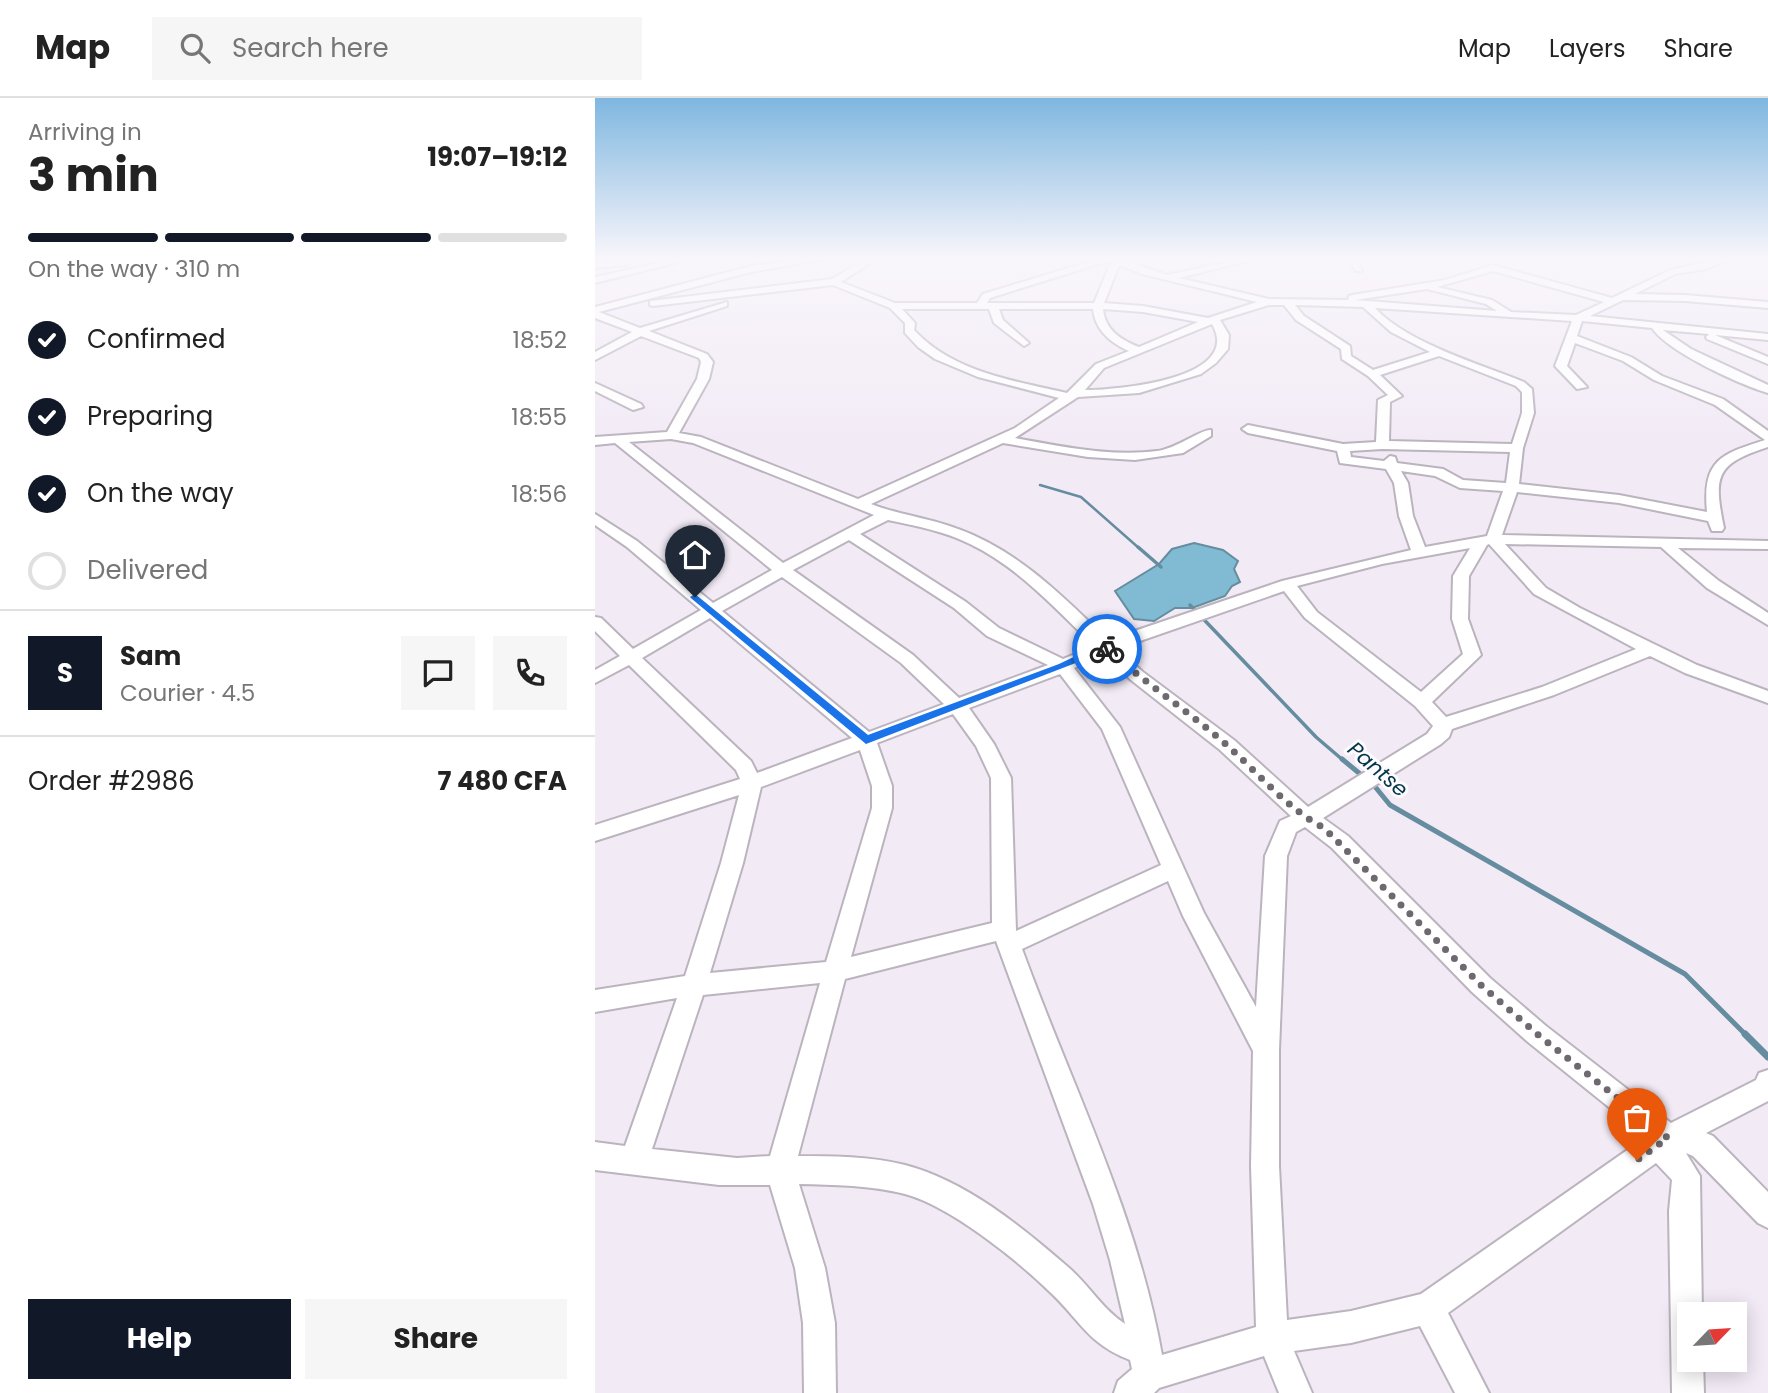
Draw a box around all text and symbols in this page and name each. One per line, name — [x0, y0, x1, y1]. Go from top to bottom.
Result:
search box — [152, 17, 642, 80]
text: Map — [35, 24, 110, 71]
icon: search — [176, 29, 214, 67]
text: Search here — [232, 30, 389, 66]
text: Map — [1458, 32, 1511, 65]
text: Layers — [1549, 32, 1625, 65]
text: Share — [1663, 32, 1733, 65]
text: Arriving in — [28, 116, 142, 148]
text: 19:07–19:12 — [427, 139, 567, 175]
text: 3 min — [28, 143, 159, 207]
text: On the way · 310 m — [28, 253, 240, 285]
icon: check — [28, 321, 66, 359]
text: Confirmed — [87, 321, 225, 357]
text: 18:52 — [513, 324, 567, 356]
icon: check — [28, 398, 66, 436]
text: Preparing — [87, 398, 213, 434]
text: 18:55 — [511, 401, 567, 433]
icon: check — [28, 475, 66, 513]
text: On the way — [87, 475, 234, 511]
text: 18:56 — [511, 478, 567, 510]
pin — [665, 525, 725, 597]
icon: home — [676, 536, 714, 574]
text: Delivered — [87, 552, 208, 588]
courier — [1072, 614, 1142, 684]
icon: bike — [1088, 630, 1126, 668]
button: chat — [401, 636, 475, 710]
button: phone — [493, 636, 567, 710]
text: Sam — [120, 638, 181, 674]
text: S — [57, 655, 73, 691]
text: Courier · 4.5 — [120, 677, 255, 709]
water label: Pantse — [1342, 735, 1414, 803]
text: Order #2986 — [28, 763, 195, 799]
text: 7 480 CFA — [437, 763, 567, 799]
pin — [1607, 1088, 1667, 1160]
icon: bag — [1618, 1099, 1656, 1137]
button: Help — [28, 1299, 291, 1379]
button: Share — [305, 1299, 567, 1379]
north arrow — [1677, 1302, 1747, 1372]
map controls — [1677, 1302, 1747, 1372]

